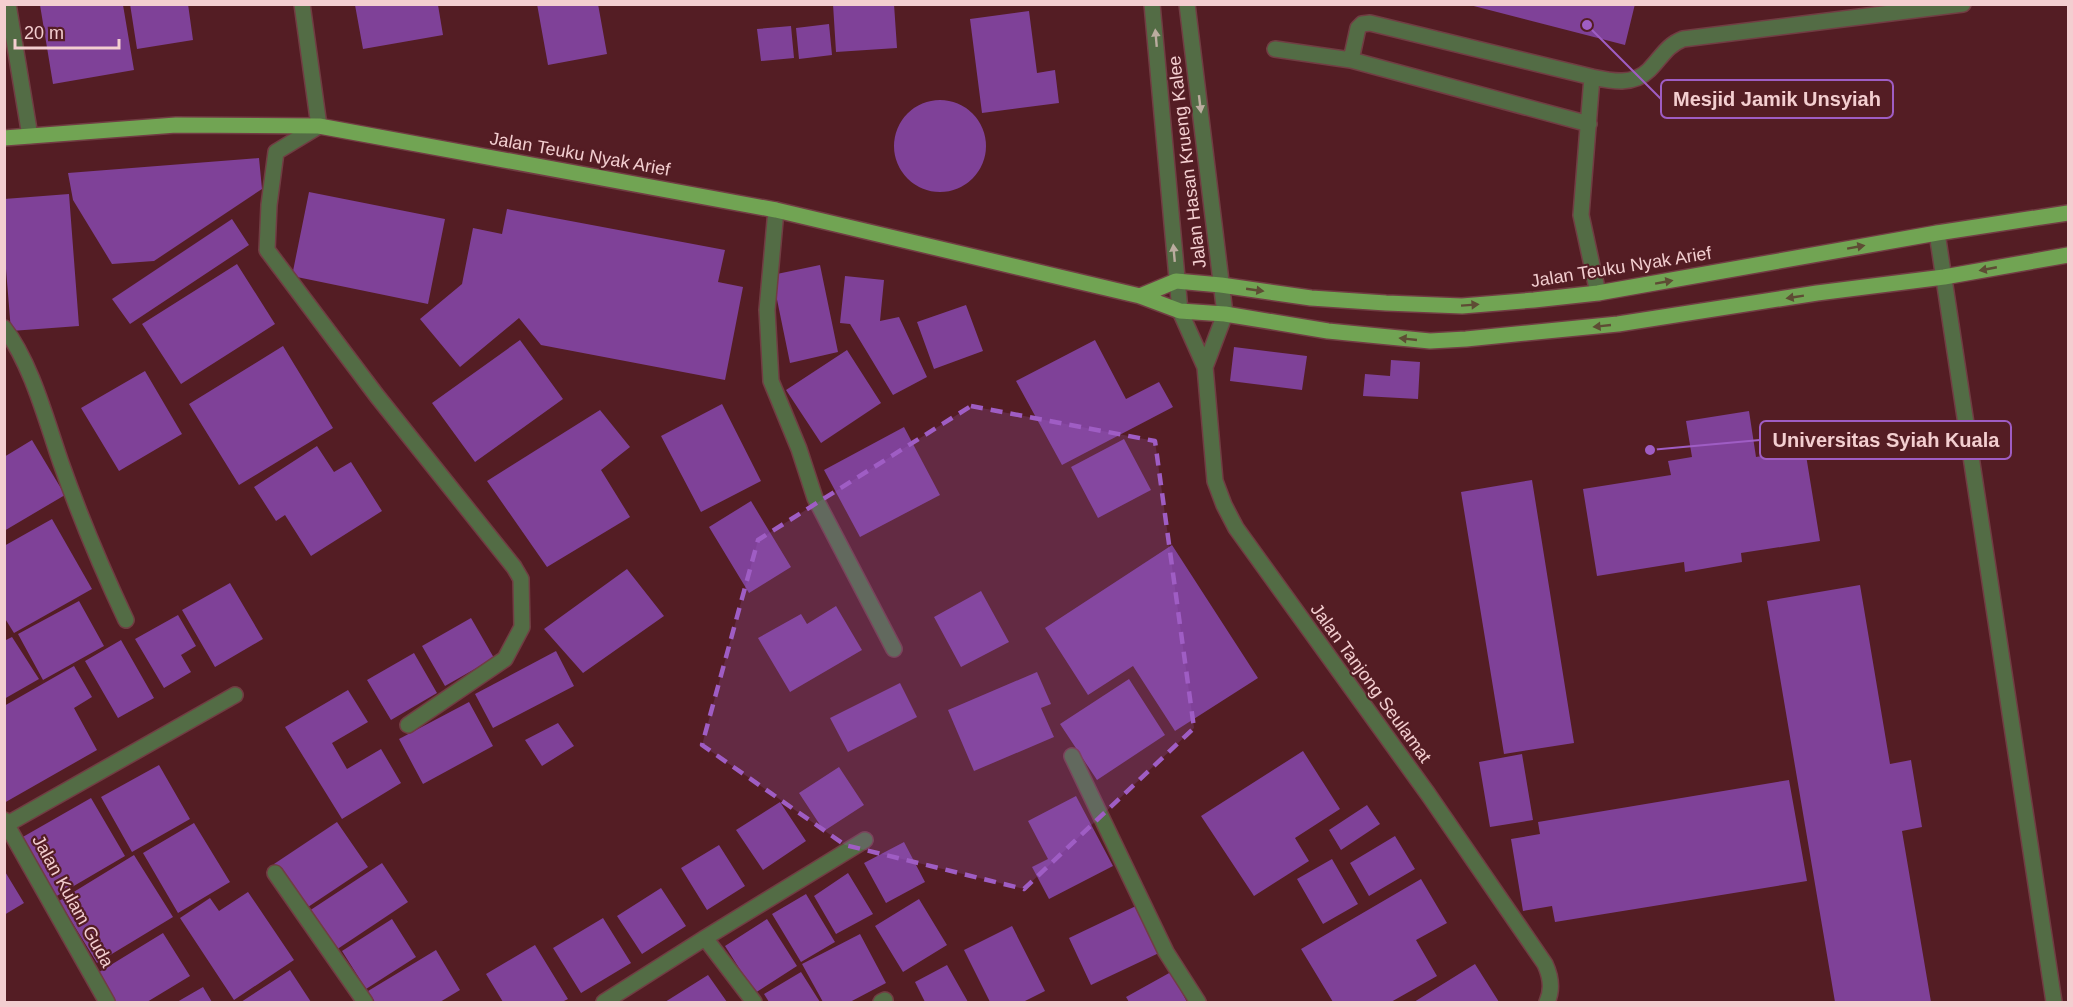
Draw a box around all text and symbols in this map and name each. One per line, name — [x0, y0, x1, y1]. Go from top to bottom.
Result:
scale bar — [15, 12, 118, 50]
text: 20 m — [24, 23, 64, 43]
one-way arrow — [1151, 28, 1161, 47]
street label: Jalan Hasan Krueng Kalee — [1164, 55, 1210, 269]
callout: Mesjid Jamik Unsyiah — [1661, 80, 1893, 118]
text: Mesjid Jamik Unsyiah — [1673, 88, 1881, 110]
one-way arrow — [1195, 95, 1205, 114]
street label: Jalan Teuku Nyak Arief — [488, 128, 673, 180]
one-way arrow — [1169, 243, 1179, 262]
street label: Jalan Teuku Nyak Arief — [1529, 243, 1714, 291]
one-way arrow — [1846, 243, 1865, 252]
one-way arrow — [1978, 265, 1997, 274]
one-way arrow — [1654, 277, 1673, 286]
one-way arrow — [1246, 286, 1265, 295]
one-way arrow — [1785, 292, 1804, 301]
one-way arrow — [1461, 301, 1480, 310]
one-way arrow — [1592, 321, 1611, 331]
one-way arrow — [1398, 334, 1417, 344]
callout: Universitas Syiah Kuala — [1760, 421, 2011, 459]
text: Universitas Syiah Kuala — [1773, 429, 2000, 451]
street label: Jalan Tanjong Seulamat — [1307, 600, 1435, 766]
street label: Jalan Kulam Guda — [28, 831, 118, 971]

